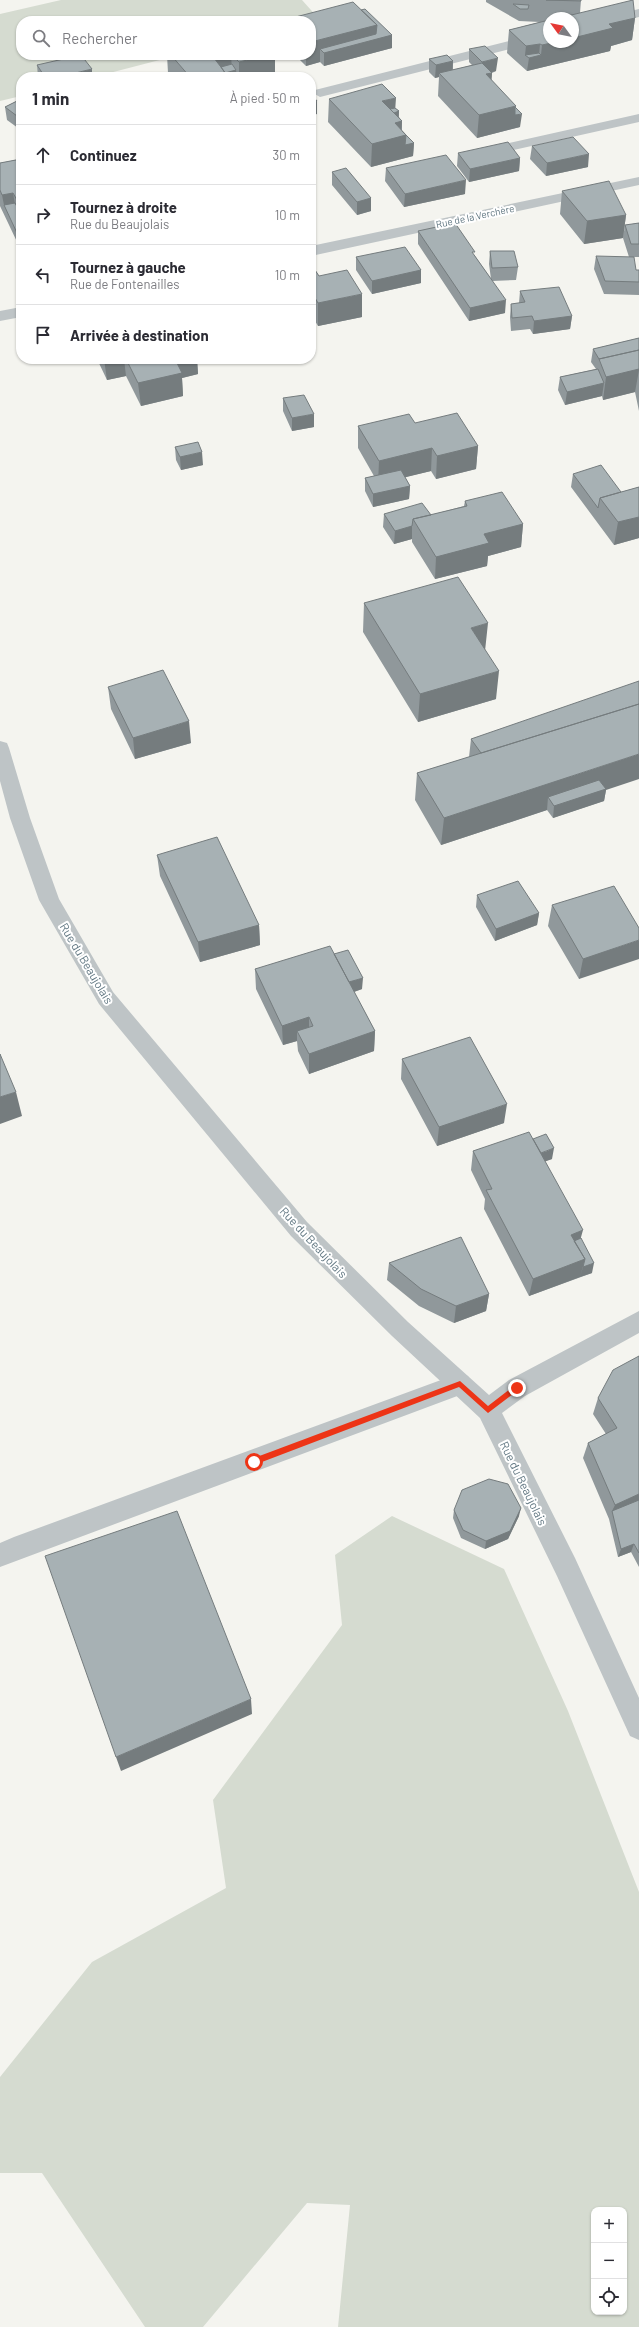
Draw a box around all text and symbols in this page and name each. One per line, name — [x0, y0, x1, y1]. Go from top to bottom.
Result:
north arrow — [543, 12, 579, 48]
search box — [16, 16, 316, 60]
icon: search — [30, 27, 52, 49]
text: Rechercher — [62, 29, 138, 47]
text: 1 min — [32, 88, 69, 108]
text: À pied · 50 m — [230, 90, 300, 106]
icon: ahead — [32, 144, 54, 166]
text: Continuez — [70, 146, 137, 164]
text: 30 m — [273, 147, 300, 163]
text: Tournez à droite — [70, 198, 177, 216]
street label: Rue de la Verchère — [435, 202, 515, 230]
icon: right — [32, 204, 54, 226]
text: 10 m — [275, 207, 300, 223]
text: Rue du Beaujolais — [70, 216, 169, 232]
text: Tournez à gauche — [70, 258, 186, 276]
icon: left — [32, 264, 54, 286]
text: 10 m — [275, 267, 300, 283]
text: Rue de Fontenailles — [70, 276, 180, 292]
icon: arrive — [32, 324, 54, 346]
text: Arrivée à destination — [70, 326, 209, 344]
street label: Rue du Beaujolais — [57, 920, 117, 1006]
street label: Rue du Beaujolais — [278, 1204, 351, 1280]
route end — [508, 1379, 526, 1397]
street label: Rue du Beaujolais — [498, 1439, 550, 1527]
route start — [245, 1453, 263, 1471]
map controls — [591, 2207, 627, 2315]
button: + — [591, 2207, 627, 2243]
button: − — [591, 2243, 627, 2279]
button: locate — [591, 2279, 627, 2315]

